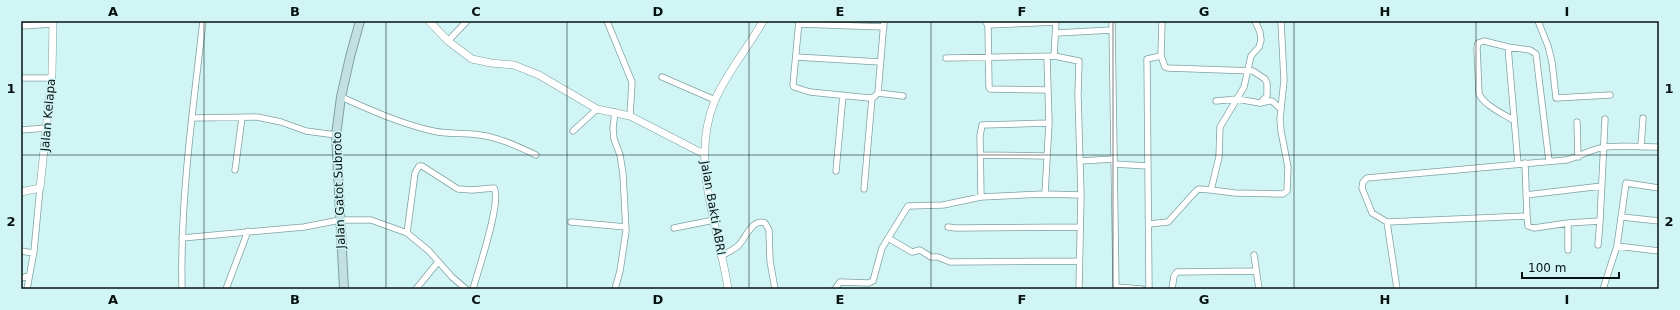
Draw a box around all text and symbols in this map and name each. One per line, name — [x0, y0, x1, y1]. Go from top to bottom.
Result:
text: A — [108, 4, 118, 19]
text: B — [290, 4, 300, 19]
text: C — [471, 4, 481, 19]
text: D — [653, 4, 664, 19]
text: E — [836, 4, 844, 19]
text: F — [1018, 4, 1026, 19]
text: G — [1199, 4, 1209, 19]
text: H — [1380, 4, 1390, 19]
text: I — [1565, 4, 1569, 19]
street label: Jalan Kelapa — [38, 78, 58, 153]
text: 1 — [6, 81, 16, 96]
text: 1 — [1664, 81, 1674, 96]
street label: Jalan Gatot Subroto — [330, 131, 348, 250]
street label: Jalan Bakti ABRI — [698, 159, 728, 256]
text: 2 — [6, 214, 16, 229]
text: 2 — [1664, 214, 1674, 229]
scale bar — [1522, 254, 1619, 280]
text: 100 m — [1528, 261, 1566, 275]
text: A — [108, 292, 118, 307]
text: B — [290, 292, 300, 307]
text: C — [471, 292, 481, 307]
text: D — [653, 292, 664, 307]
text: E — [836, 292, 844, 307]
text: F — [1018, 292, 1026, 307]
text: G — [1199, 292, 1209, 307]
text: H — [1380, 292, 1390, 307]
text: I — [1565, 292, 1569, 307]

